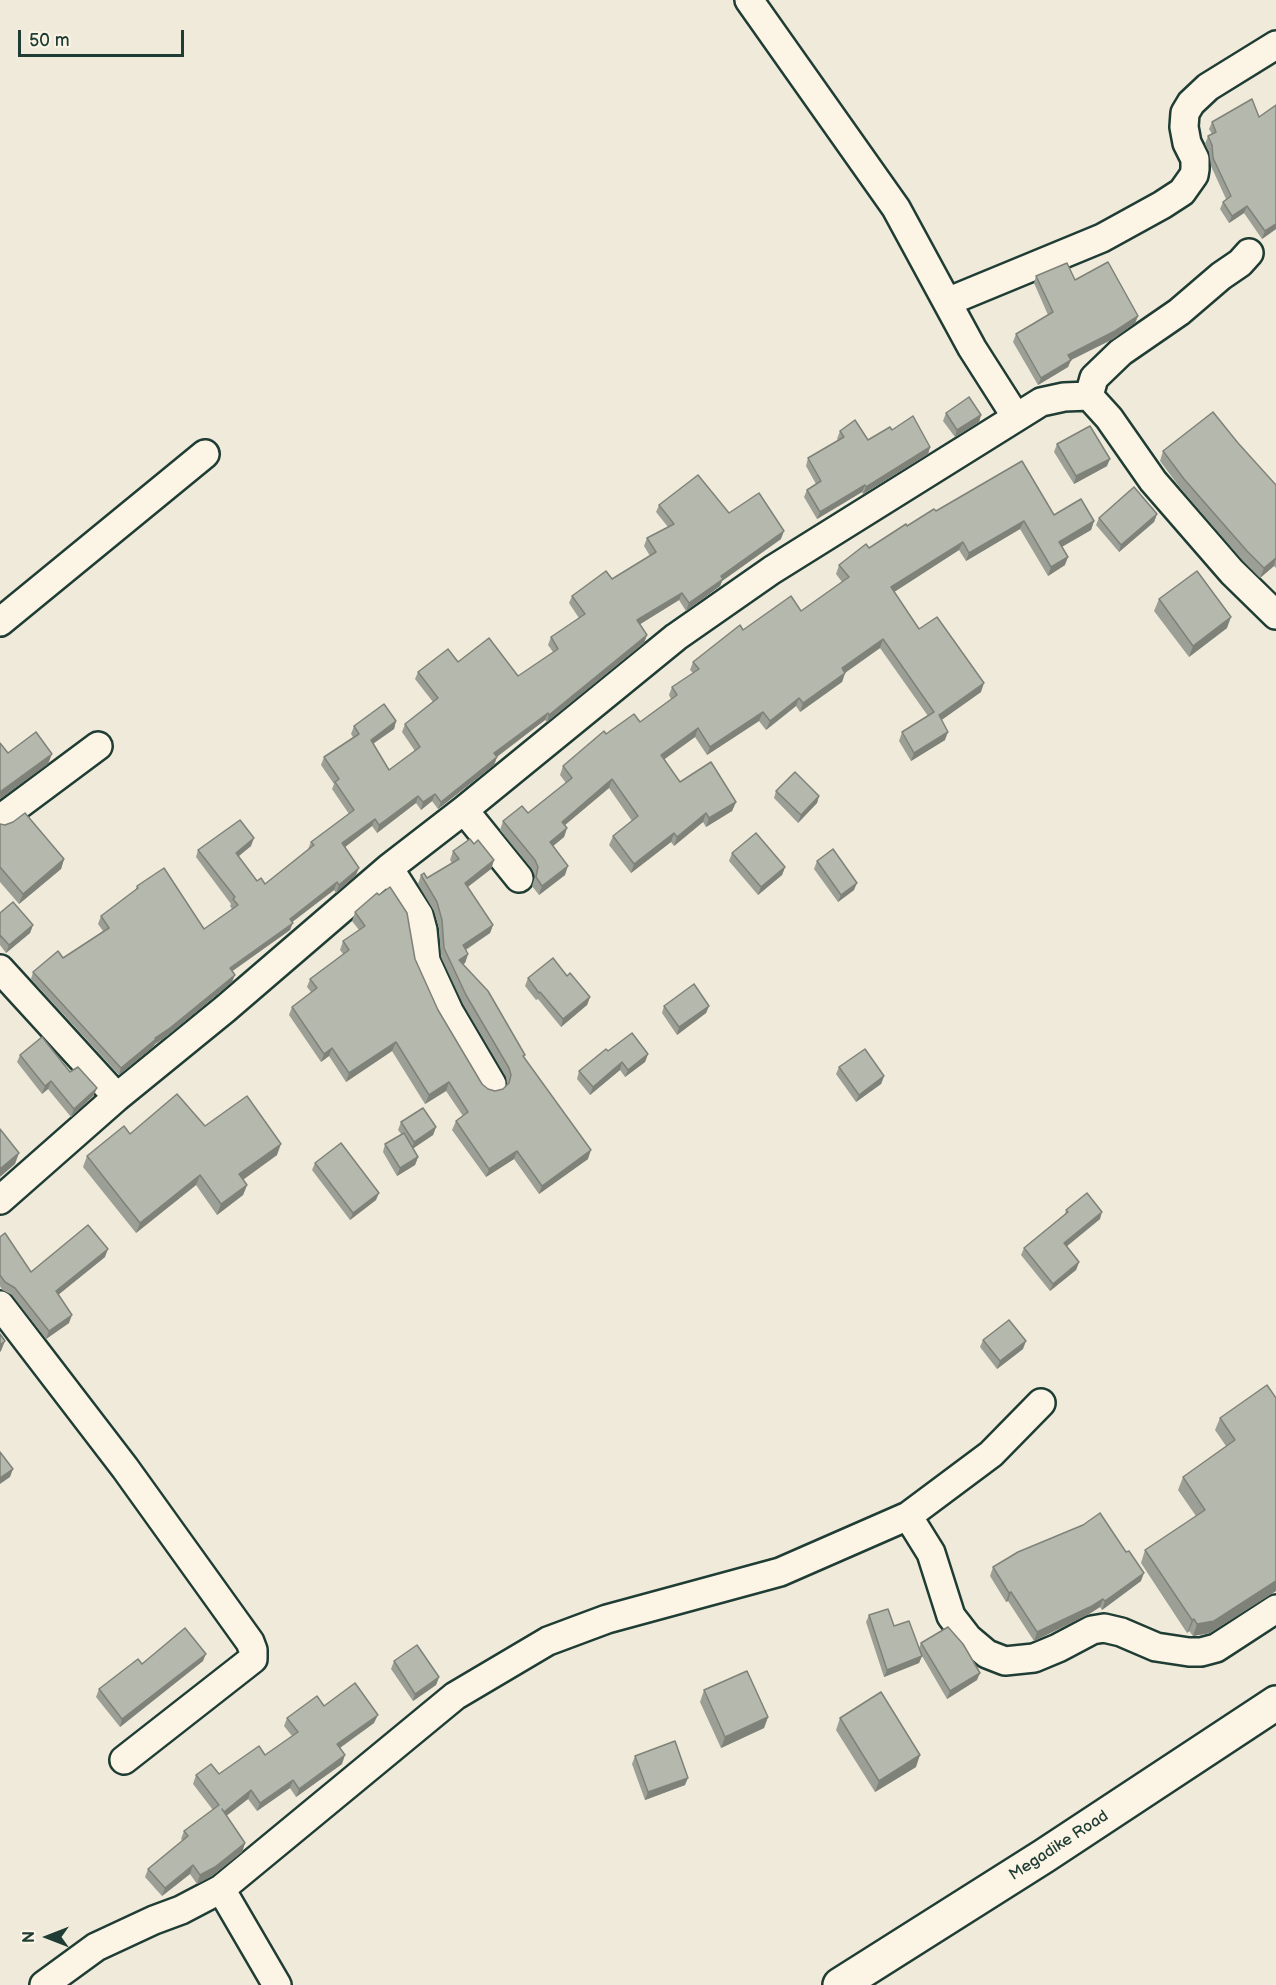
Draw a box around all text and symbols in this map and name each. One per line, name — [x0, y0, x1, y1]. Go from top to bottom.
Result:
scale bar — [21, 18, 188, 56]
text: 50 m — [29, 30, 70, 51]
street label: Megadike Road — [1006, 1807, 1112, 1885]
north arrow — [18, 1907, 78, 1967]
text: N — [20, 1931, 39, 1943]

